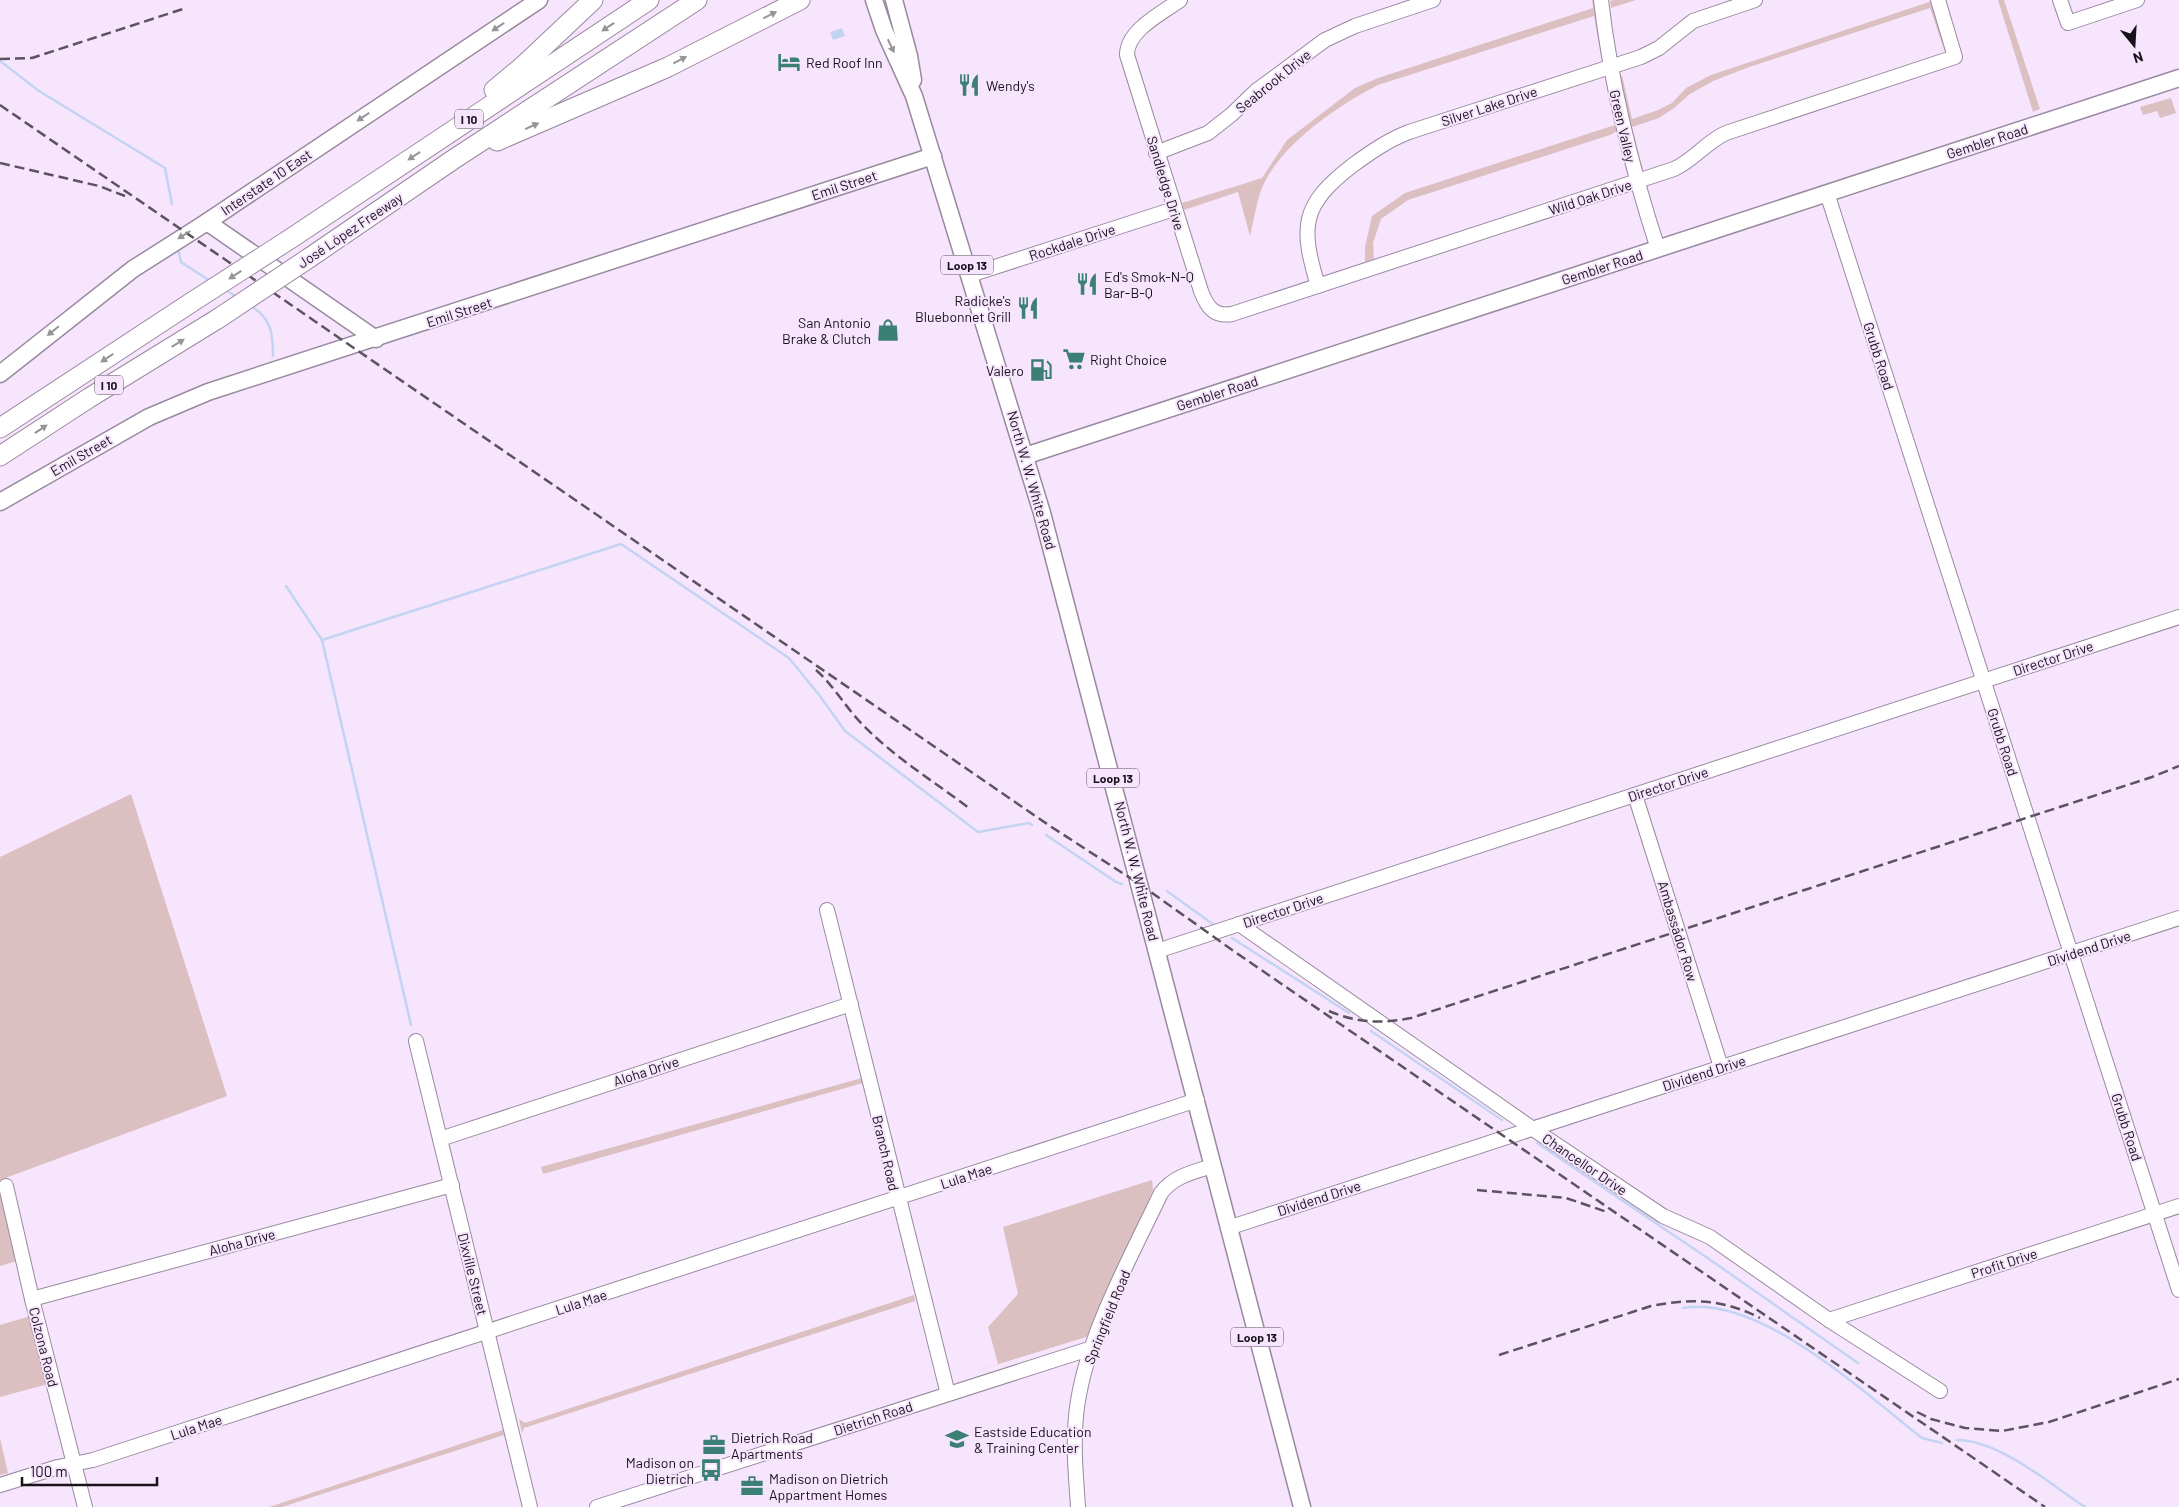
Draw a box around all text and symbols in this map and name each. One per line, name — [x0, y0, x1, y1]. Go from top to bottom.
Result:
one-way arrow — [763, 11, 778, 19]
north arrow — [2109, 20, 2159, 70]
one-way arrow — [492, 22, 505, 32]
one-way arrow — [601, 22, 615, 32]
one-way arrow — [887, 39, 895, 53]
street label: Seabrook Drive — [1232, 46, 1314, 116]
text: N — [2131, 48, 2145, 67]
hotel icon: Red Roof Inn — [776, 49, 802, 75]
place label: Red Roof Inn — [806, 54, 883, 71]
one-way arrow — [673, 56, 687, 64]
restaurant icon: Wendy's — [956, 72, 982, 98]
place label: Wendy's — [986, 77, 1035, 94]
street label: Silver Lake Drive — [1439, 82, 1539, 130]
street label: Green Valley — [1606, 88, 1640, 164]
road number: I 10 — [455, 110, 483, 128]
one-way arrow — [357, 112, 370, 122]
street label: Gembler Road — [1944, 120, 2030, 162]
one-way arrow — [524, 122, 539, 131]
street label: Sandledge Drive — [1144, 134, 1188, 232]
street label: Interstate 10 East — [217, 145, 315, 219]
one-way arrow — [408, 151, 421, 160]
street label: Emil Street — [809, 166, 879, 204]
street label: Wild Oak Drive — [1546, 176, 1634, 218]
street label: José López Freeway — [294, 188, 406, 272]
street label: Rockdale Drive — [1027, 220, 1117, 264]
one-way arrow — [177, 231, 190, 240]
street label: Gembler Road — [1559, 246, 1645, 288]
road number: Loop 13 — [941, 256, 993, 274]
place label: Ed's Smok-N-Q Bar-B-Q — [1104, 268, 1194, 301]
one-way arrow — [228, 270, 241, 280]
restaurant icon: Ed's Smok-N-Q Bar-B-Q — [1074, 271, 1100, 297]
place label: Radicke's Bluebonnet Grill — [915, 292, 1011, 325]
street label: Emil Street — [424, 293, 494, 331]
restaurant icon: Radicke's Bluebonnet Grill — [1015, 295, 1041, 321]
place label: San Antonio Brake & Clutch — [782, 314, 871, 347]
shop icon: San Antonio Brake & Clutch — [875, 317, 901, 343]
street label: Grubb Road — [1860, 320, 1898, 392]
one-way arrow — [47, 326, 60, 337]
one-way arrow — [172, 338, 185, 347]
supermarket icon: Right Choice — [1061, 346, 1087, 372]
place label: Right Choice — [1090, 351, 1167, 368]
one-way arrow — [101, 353, 114, 362]
fuel station icon: Valero — [1028, 357, 1054, 383]
place label: Valero — [986, 362, 1024, 379]
street label: Gembler Road — [1174, 372, 1260, 414]
road number: I 10 — [95, 376, 123, 394]
street label: North W. W. White Road — [1004, 409, 1060, 551]
one-way arrow — [34, 425, 47, 434]
street label: Emil Street — [47, 431, 115, 479]
street label: Director Drive — [2011, 637, 2095, 679]
street label: Grubb Road — [1984, 706, 2022, 778]
street label: Director Drive — [1626, 763, 1710, 805]
road number: Loop 13 — [1087, 768, 1139, 788]
street label: North W. W. White Road — [1111, 799, 1163, 943]
street label: Ambassador Row — [1655, 879, 1701, 983]
street label: Director Drive — [1241, 889, 1325, 931]
street label: Dividend Drive — [2045, 927, 2133, 969]
street label: Aloha Drive — [611, 1052, 681, 1090]
street label: Dividend Drive — [1660, 1052, 1748, 1094]
street label: Grubb Road — [2108, 1091, 2146, 1163]
street label: Branch Road — [869, 1114, 903, 1192]
street label: Chancellor Drive — [1539, 1129, 1631, 1199]
street label: Lula Mae — [938, 1160, 994, 1192]
street label: Dividend Drive — [1275, 1177, 1363, 1219]
street label: Aloha Drive — [207, 1225, 277, 1259]
street label: Dixville Street — [455, 1231, 491, 1317]
street label: Profit Drive — [1969, 1244, 2039, 1282]
street label: Springfield Road — [1080, 1267, 1134, 1367]
street label: Lula Mae — [553, 1286, 609, 1318]
street label: Colzona Road — [26, 1305, 62, 1389]
road number: Loop 13 — [1231, 1328, 1283, 1346]
street label: Dietrich Road — [831, 1397, 915, 1439]
street label: Lula Mae — [168, 1411, 224, 1443]
place label: Eastside Education & Training Center — [974, 1423, 1092, 1456]
school or university icon: Eastside Education & Training Center — [944, 1426, 970, 1452]
place label: Dietrich Road Apartments — [731, 1429, 813, 1462]
office icon: Dietrich Road Apartments — [701, 1432, 727, 1458]
scale bar — [22, 1454, 158, 1486]
place label: Madison on Dietrich — [626, 1454, 694, 1487]
bus stop icon: Madison on Dietrich — [698, 1457, 724, 1483]
text: 100 m — [30, 1462, 68, 1480]
place label: Madison on Dietrich Appartment Homes — [769, 1470, 888, 1503]
office icon: Madison on Dietrich Appartment Homes — [739, 1473, 765, 1499]

